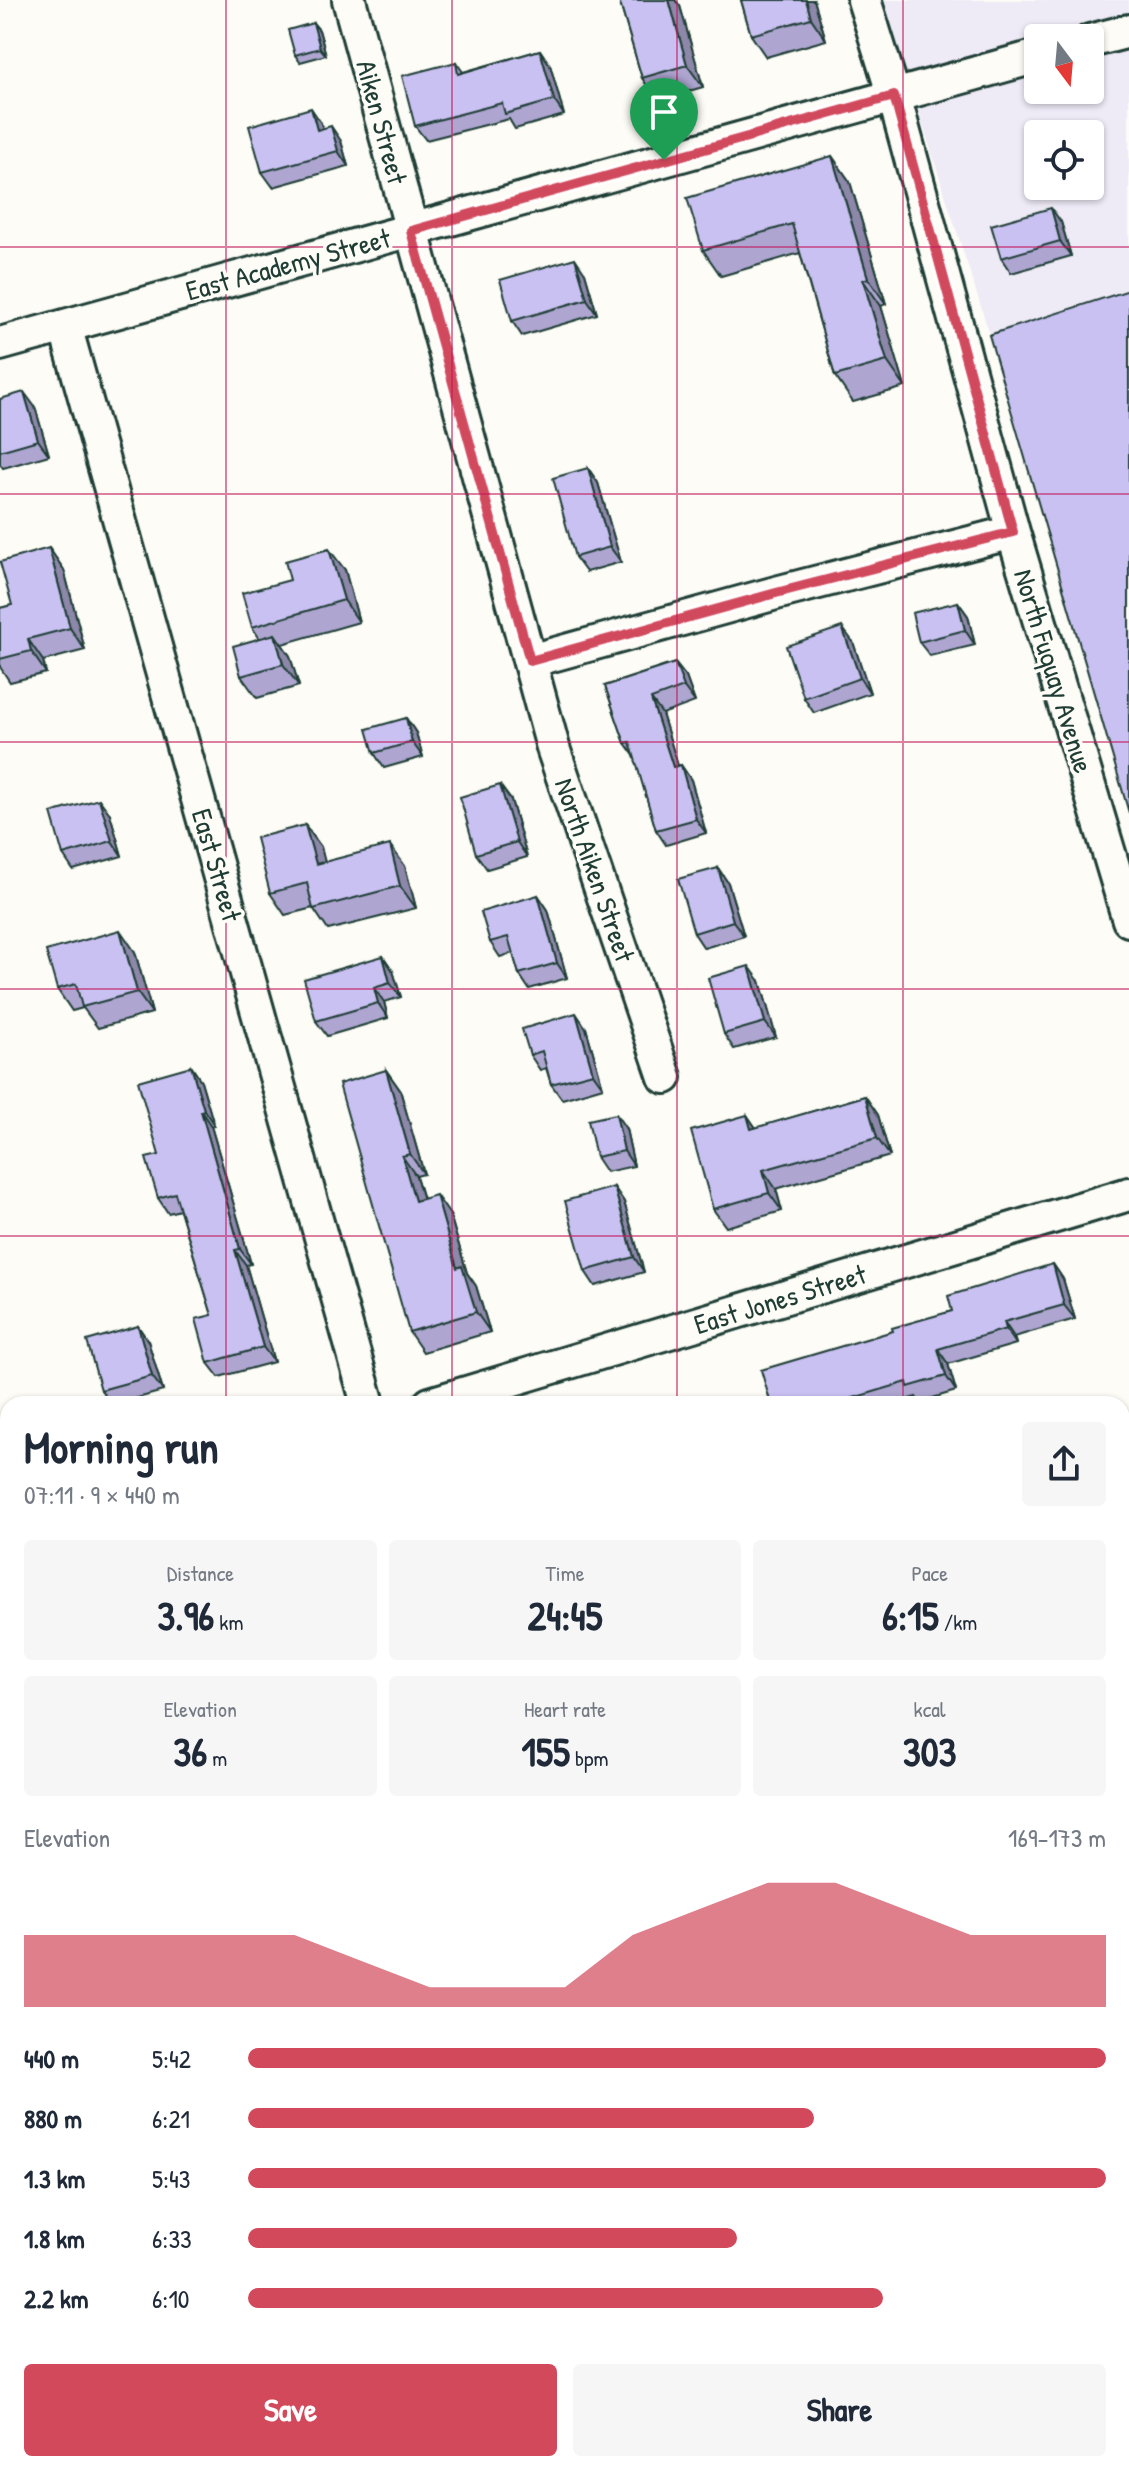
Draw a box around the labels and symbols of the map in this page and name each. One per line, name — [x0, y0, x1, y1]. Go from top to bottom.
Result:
north arrow — [1024, 24, 1104, 104]
street label: Aiken Street — [347, 56, 417, 189]
pin — [630, 78, 698, 160]
street label: East Academy Street — [182, 218, 395, 310]
street label: North Fuquay Avenue — [1005, 565, 1103, 777]
street label: North Aiken Street — [546, 773, 644, 967]
street label: East Street — [183, 804, 251, 926]
street label: East Jones Street — [689, 1255, 871, 1343]

